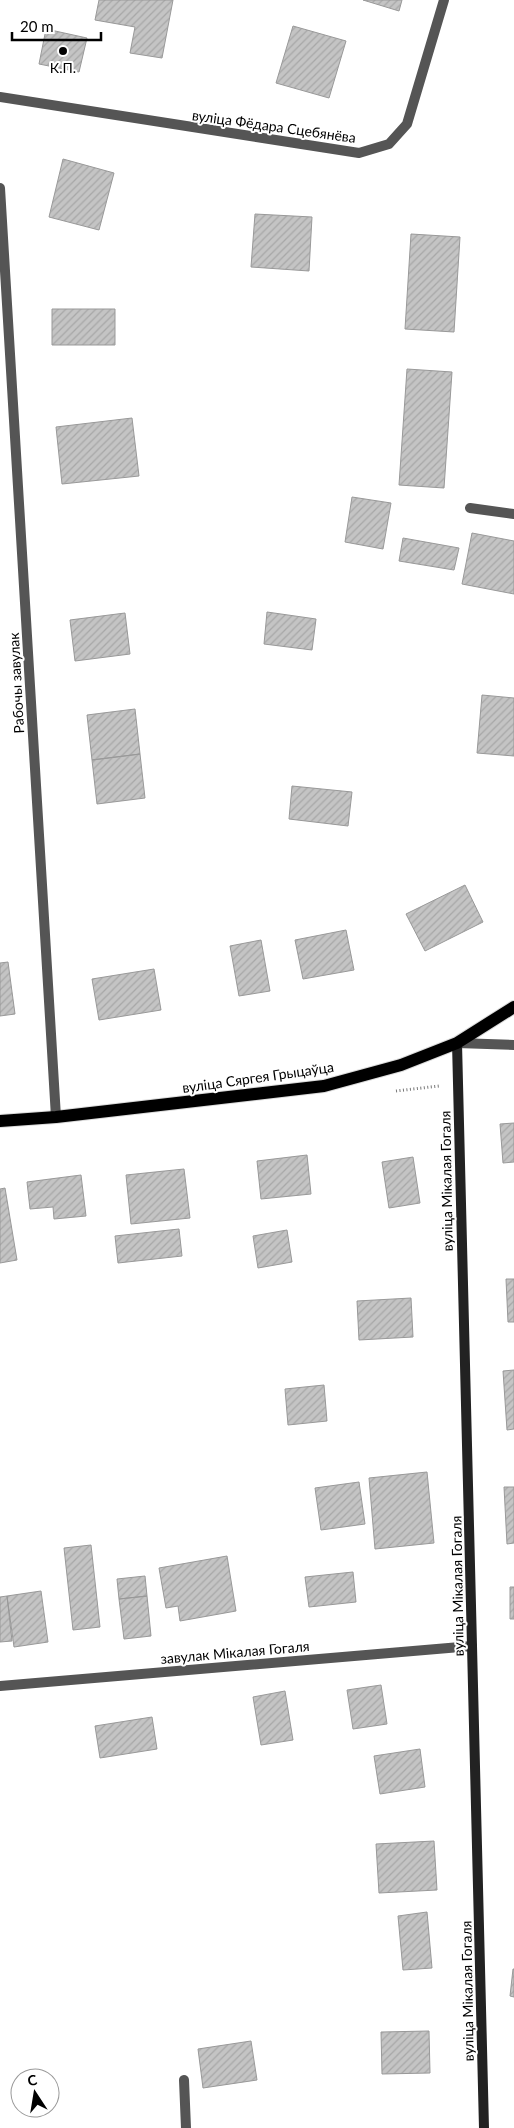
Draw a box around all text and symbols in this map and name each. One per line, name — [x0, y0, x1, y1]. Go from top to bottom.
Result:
scale bar — [12, 10, 101, 42]
text: 20 m — [20, 17, 54, 35]
marker: К.П. — [57, 45, 69, 57]
place label: К.П. — [50, 59, 76, 76]
street label: вуліца Фёдара Сцебянёва — [191, 106, 357, 146]
street label: Рабочы завулак — [5, 631, 27, 734]
street label: вуліца Сяргея Грыцаўца — [181, 1058, 335, 1096]
street label: вуліца Мікалая Гогаля — [436, 1110, 456, 1252]
street label: вуліца Мікалая Гогаля — [447, 1515, 467, 1657]
street label: завулак Мікалая Гогаля — [160, 1637, 310, 1667]
street label: вуліца Мікалая Гогаля — [457, 1920, 477, 2062]
north arrow — [10, 2068, 60, 2118]
text: С — [26, 2070, 39, 2089]

